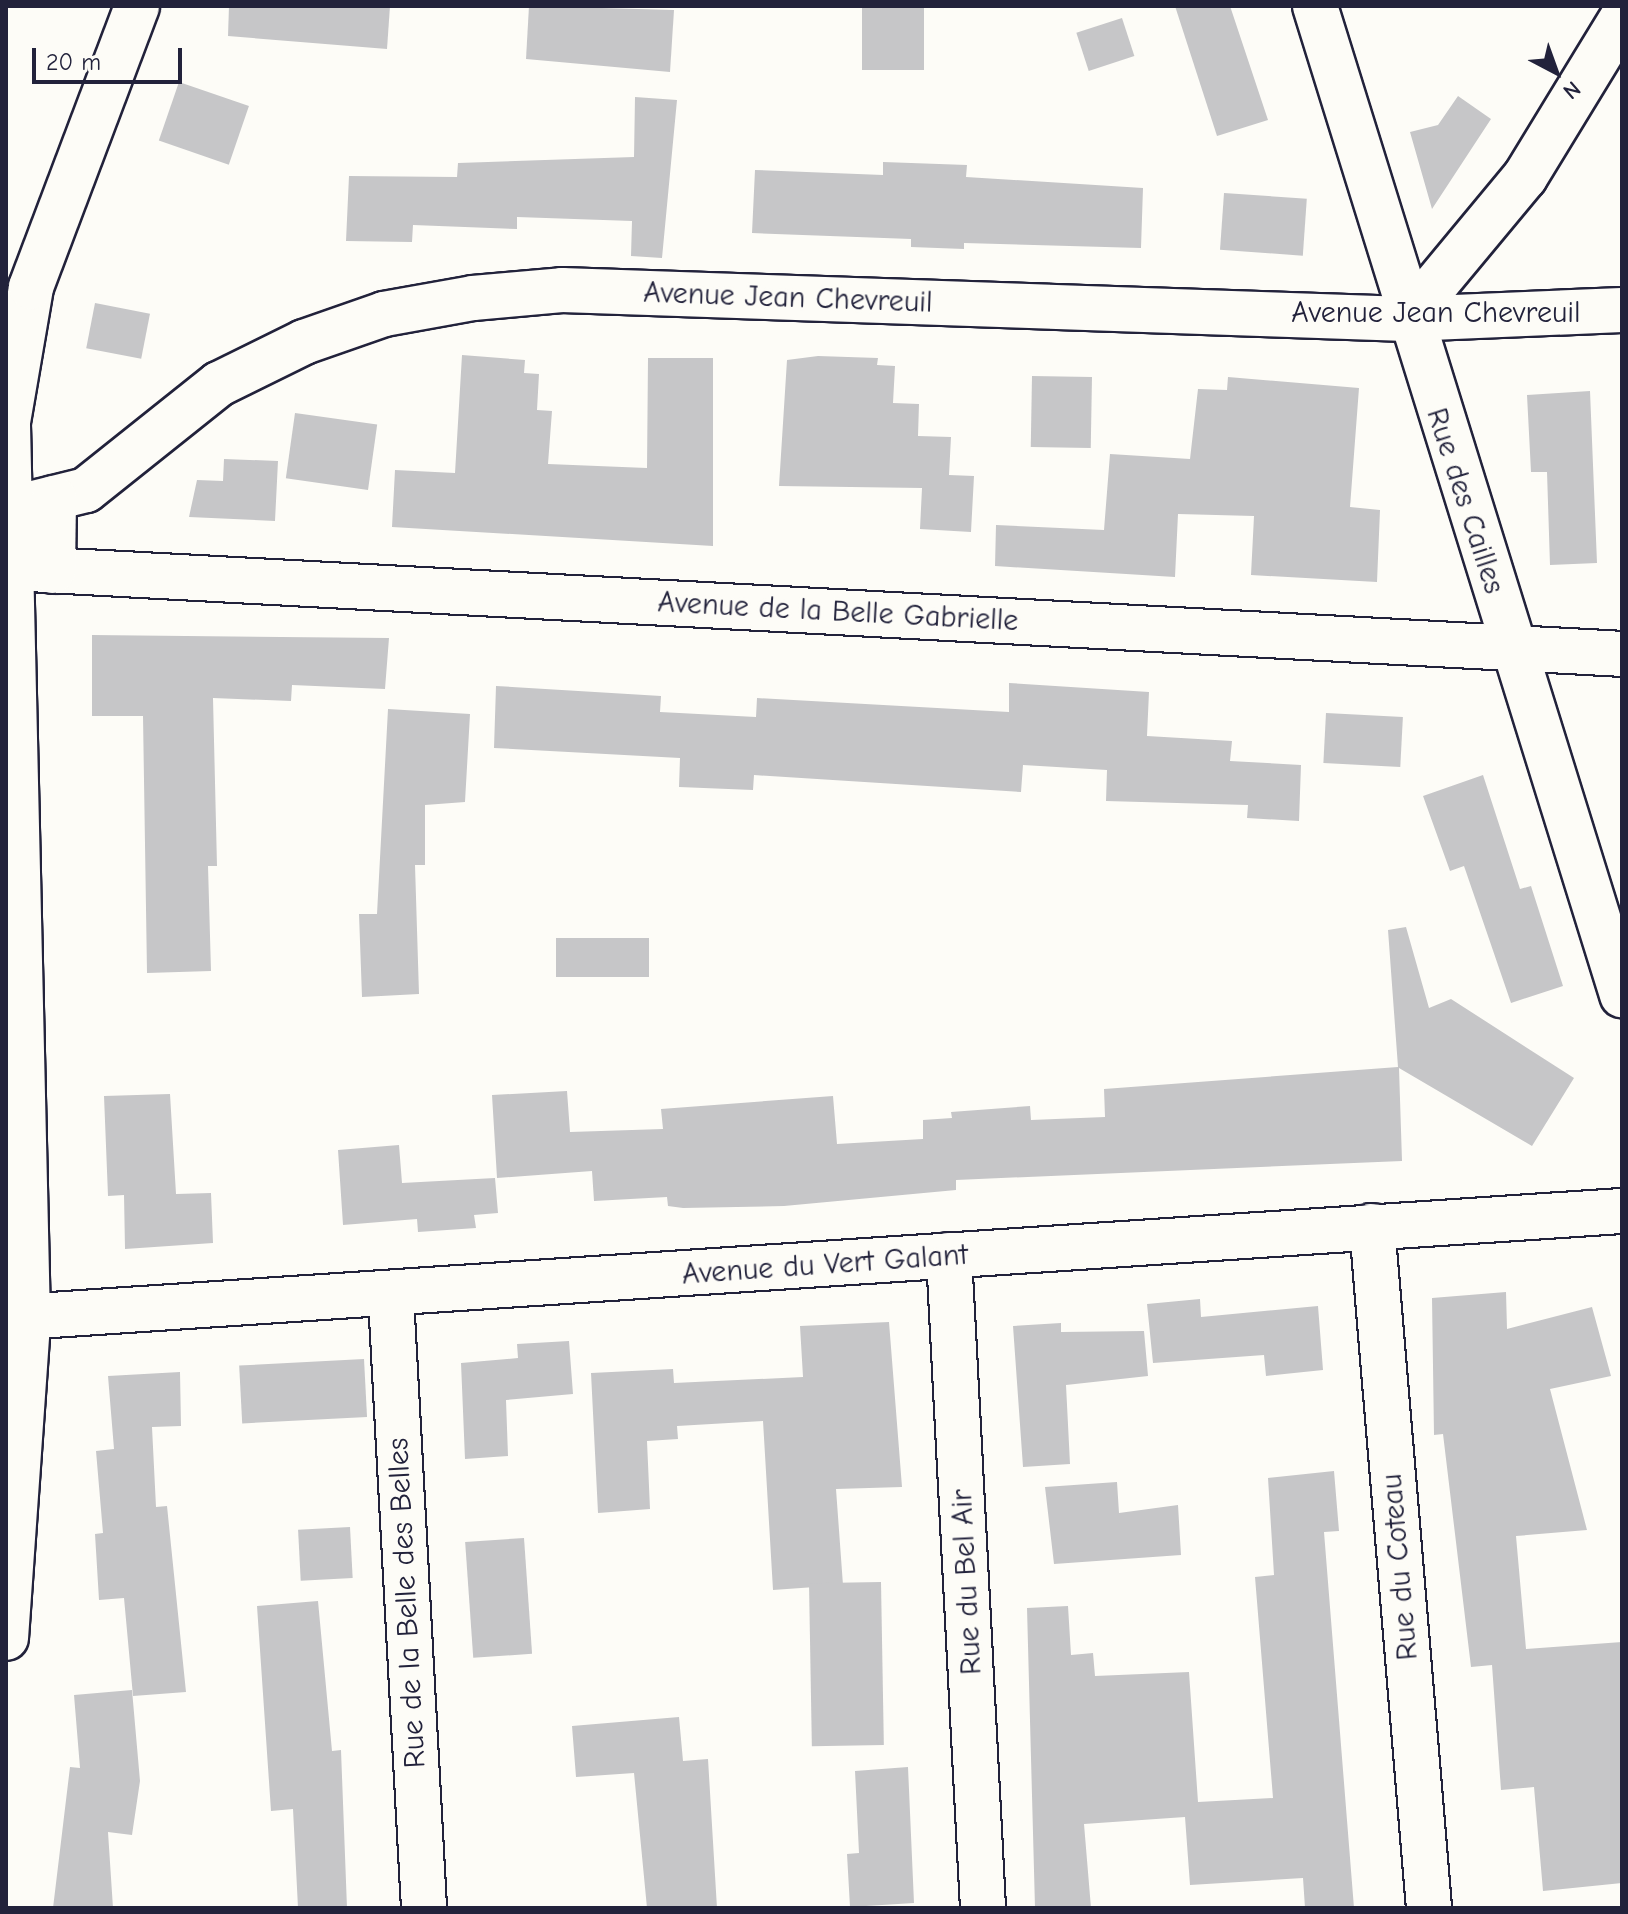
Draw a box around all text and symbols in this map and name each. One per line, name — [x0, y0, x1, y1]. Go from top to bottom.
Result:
scale bar — [36, 32, 186, 82]
north arrow — [1516, 32, 1596, 112]
text: 20 m — [46, 48, 101, 76]
text: N — [1558, 76, 1586, 105]
street label: Avenue Jean Chevreuil — [643, 275, 933, 321]
street label: Avenue Jean Chevreuil — [1291, 295, 1581, 331]
street label: Rue des Cailles — [1418, 404, 1512, 598]
street label: Avenue de la Belle Gabrielle — [657, 585, 1019, 639]
street label: Avenue du Vert Galant — [681, 1237, 969, 1293]
street label: Rue de la Belle des Belles — [380, 1437, 434, 1769]
street label: Rue du Coteau — [1374, 1472, 1426, 1662]
street label: Rue du Bel Air — [944, 1488, 990, 1676]

